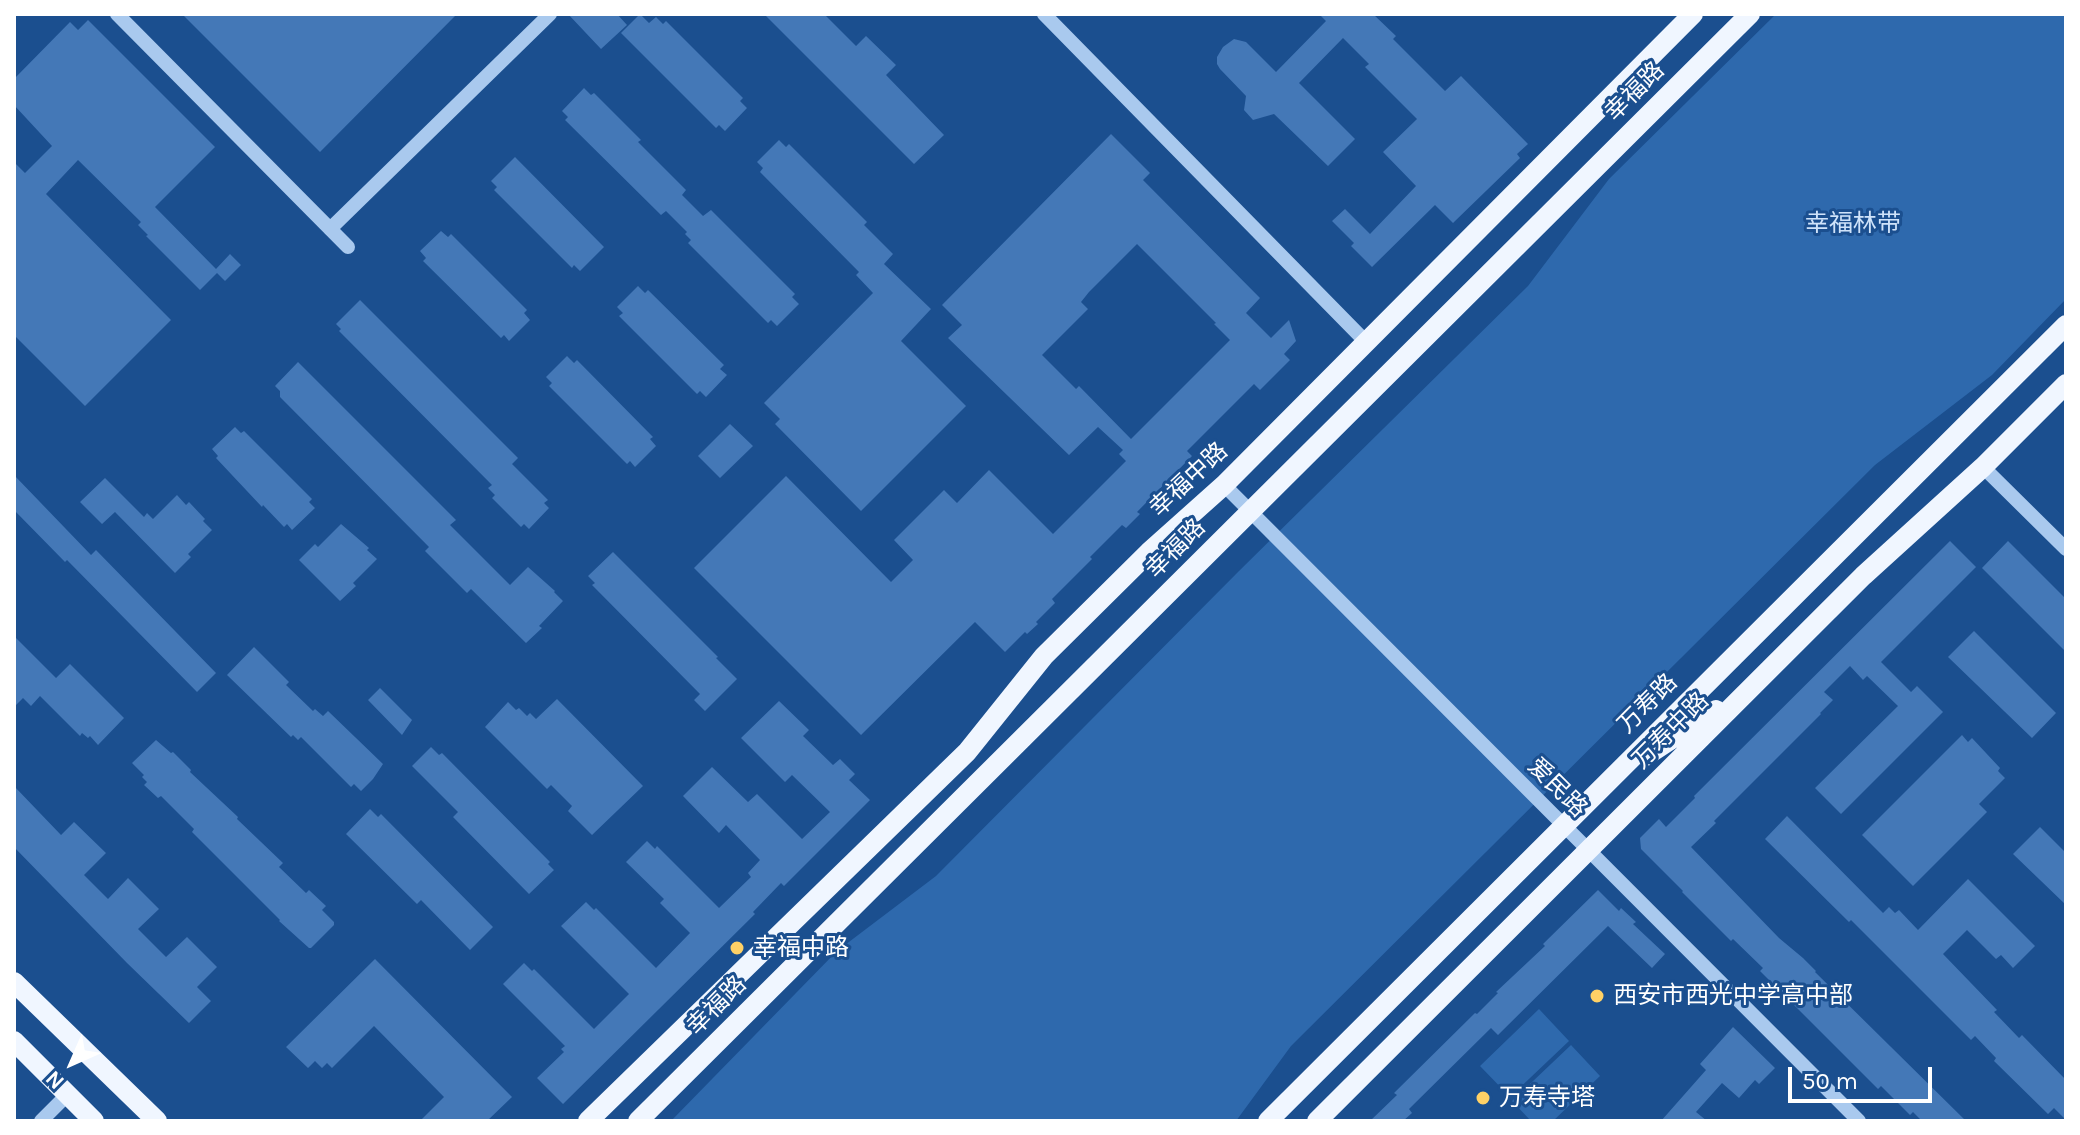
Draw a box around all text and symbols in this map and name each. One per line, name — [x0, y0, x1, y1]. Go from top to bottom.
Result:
street label: 幸福路 — [1599, 56, 1671, 128]
park label: 幸福林带 — [1805, 210, 1901, 238]
street label: 幸福中路 — [1144, 437, 1234, 523]
street label: 幸福路 — [1140, 513, 1212, 585]
street label: 万寿路 — [1612, 668, 1684, 740]
street label: 万寿中路 — [1627, 687, 1715, 775]
street label: 爱民路 — [1521, 752, 1593, 824]
place label: 幸福中路 — [753, 934, 849, 962]
marker: 幸福中路 — [728, 939, 746, 957]
street label: 幸福路 — [681, 970, 753, 1042]
place label: 西安市西光中学高中部 — [1613, 982, 1853, 1010]
marker: 西安市西光中学高中部 — [1588, 987, 1606, 1005]
north arrow — [32, 1023, 112, 1103]
scale bar — [1792, 1051, 1936, 1101]
text: N — [40, 1065, 70, 1095]
text: 50 m — [1802, 1067, 1858, 1095]
place label: 万寿寺塔 — [1499, 1084, 1595, 1112]
marker: 万寿寺塔 — [1474, 1089, 1492, 1107]

